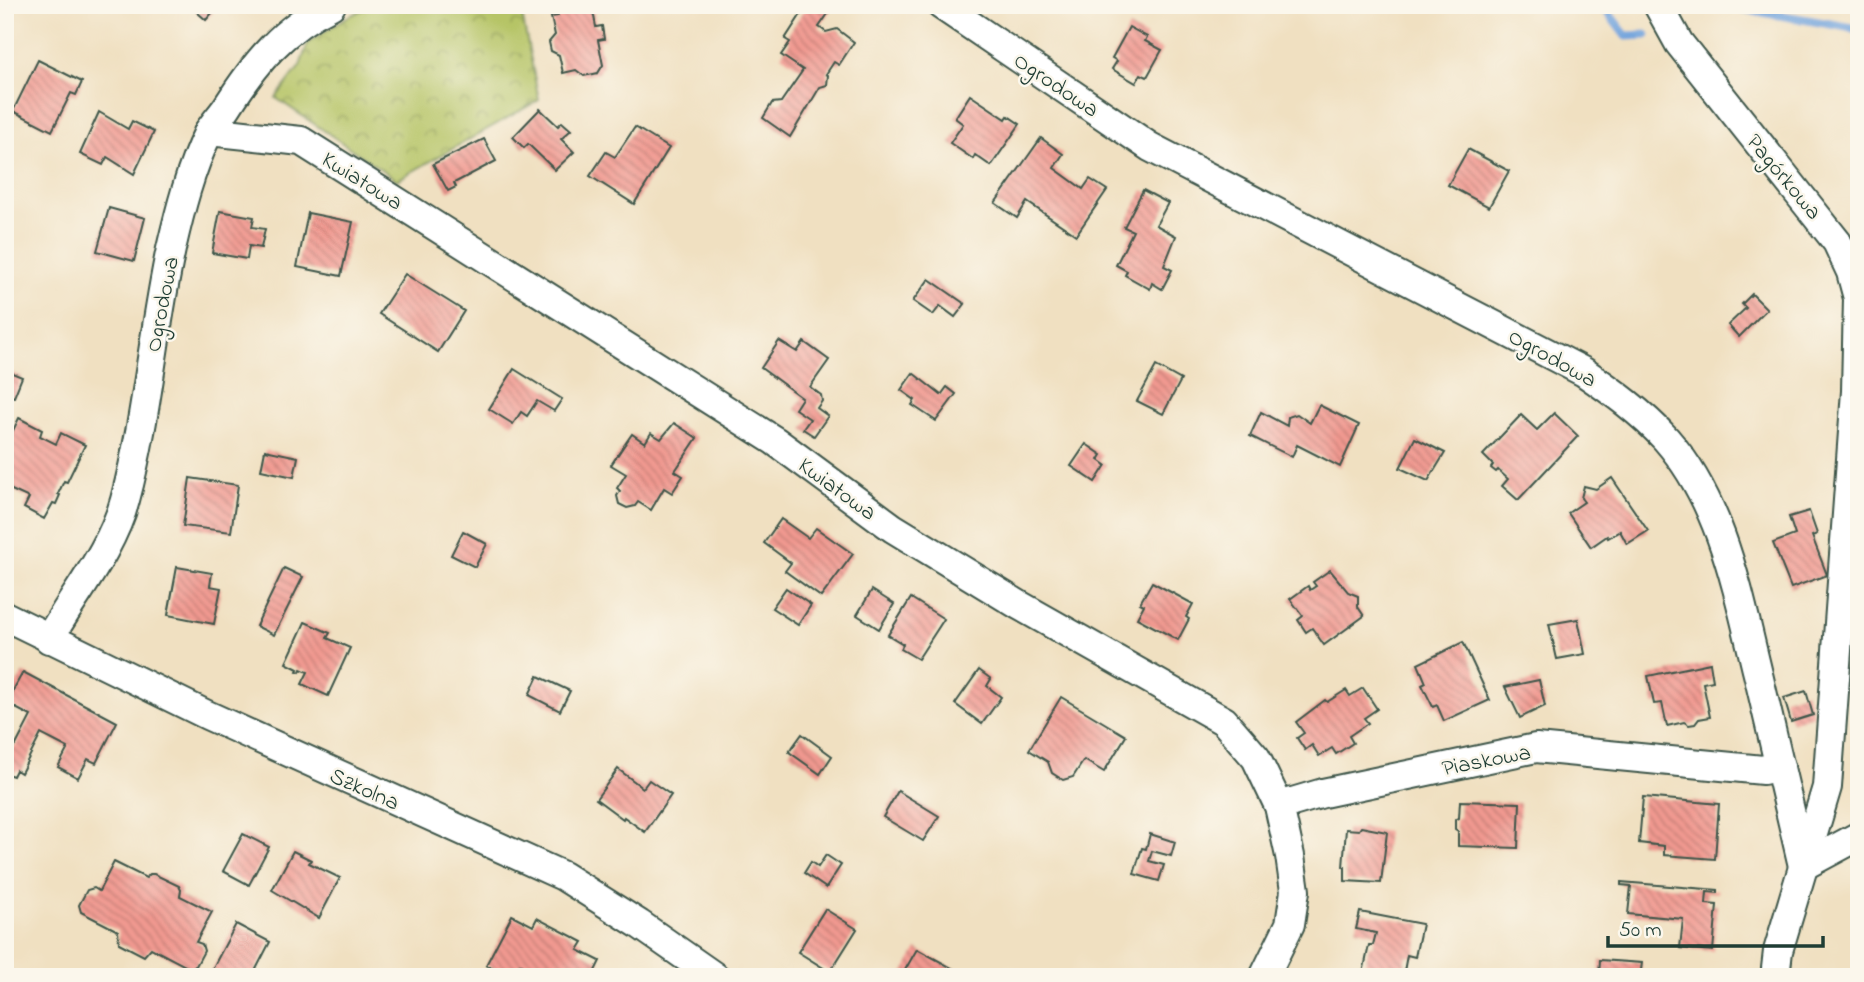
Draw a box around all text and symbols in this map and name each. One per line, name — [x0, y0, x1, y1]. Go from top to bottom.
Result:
street label: Ogrodowa — [1006, 45, 1105, 128]
street label: Pagórkowa — [1736, 127, 1829, 228]
street label: Kwiatowa — [315, 144, 409, 220]
street label: Ogrodowa — [138, 254, 190, 355]
street label: Ogrodowa — [1501, 321, 1602, 398]
street label: Kwiatowa — [790, 450, 883, 530]
street label: Piaskowa — [1439, 737, 1534, 786]
street label: Szkolna — [324, 760, 404, 820]
scale bar — [1608, 905, 1824, 949]
text: 50 m — [1619, 916, 1662, 946]

